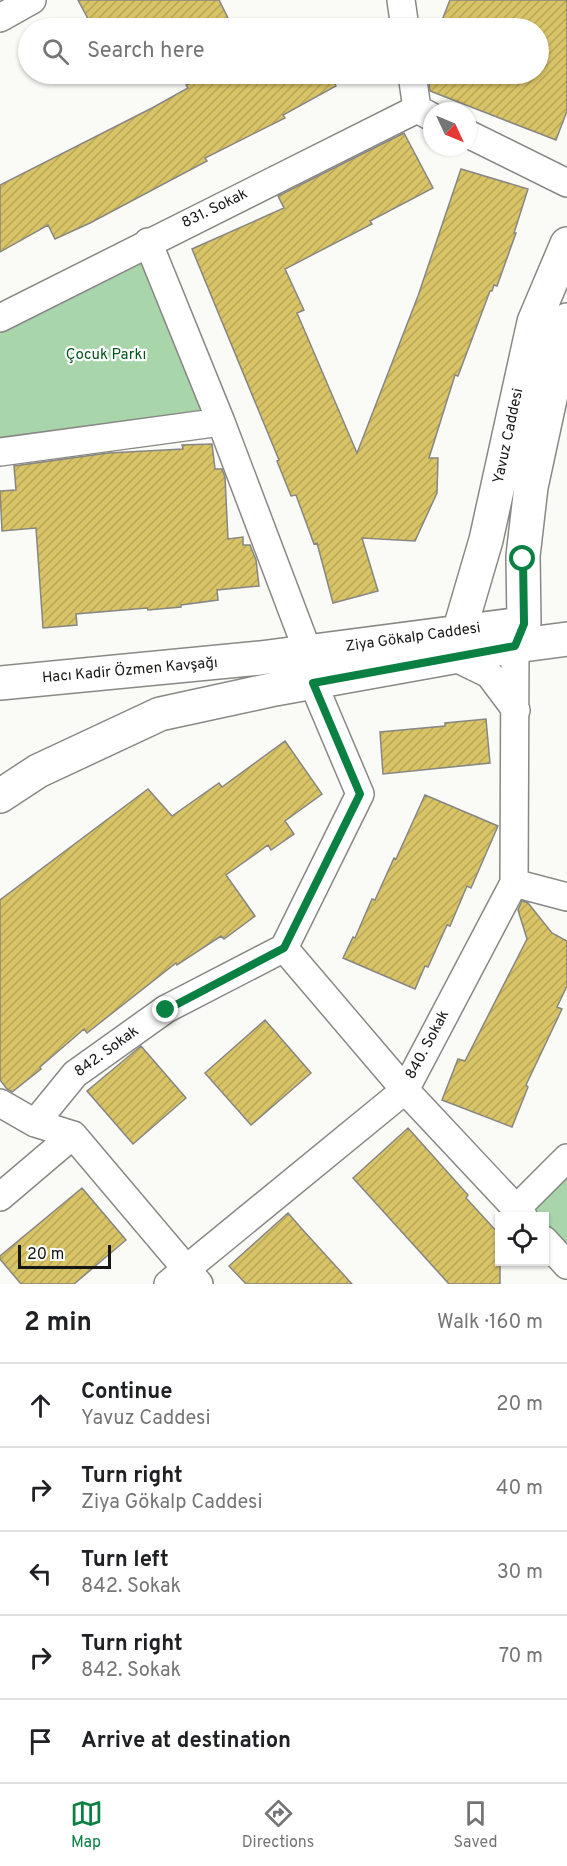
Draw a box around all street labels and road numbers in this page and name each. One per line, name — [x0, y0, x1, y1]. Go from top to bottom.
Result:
street label: 831. Sokak — [179, 185, 251, 233]
street label: Yavuz Caddesi — [490, 387, 528, 485]
street label: Ziya Gökalp Caddesi — [344, 619, 482, 657]
street label: Hacı Kadir Özmen Kavşağı — [41, 653, 219, 688]
street label: 840. Sokak — [402, 1007, 454, 1083]
street label: 842. Sokak — [71, 1022, 143, 1082]

